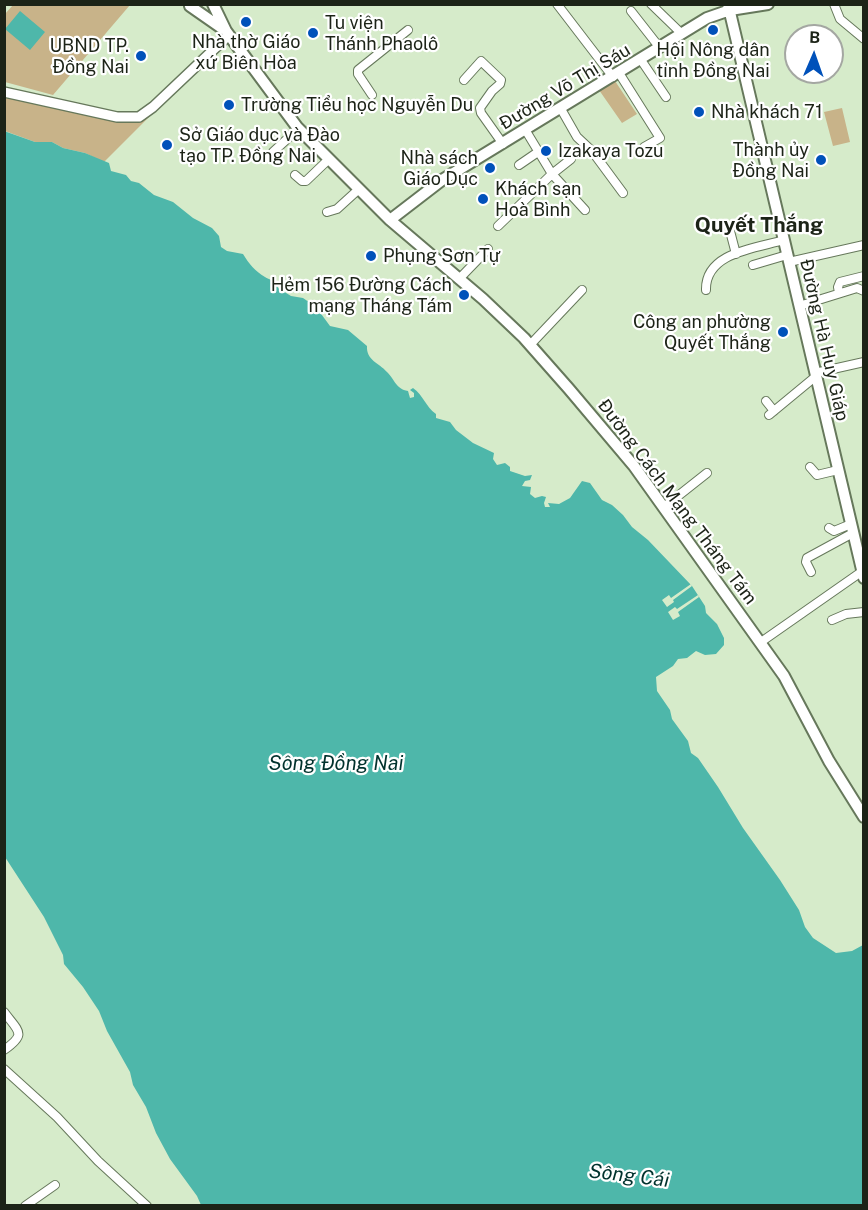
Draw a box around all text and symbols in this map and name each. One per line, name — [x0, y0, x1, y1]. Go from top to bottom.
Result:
place label: Tu viện Thánh Phaolô — [325, 12, 438, 54]
marker: Nhà thờ Giáo xứ Biên Hòa — [239, 15, 253, 29]
marker: Hội Nông dân tỉnh Đồng Nai — [706, 23, 720, 37]
north arrow — [784, 24, 844, 84]
marker: Tu viện Thánh Phaolô — [306, 26, 320, 40]
text: B — [809, 28, 820, 47]
place label: Nhà thờ Giáo xứ Biên Hòa — [192, 31, 300, 74]
place label: UBND TP. Đồng Nai — [49, 35, 129, 78]
street label: Đường Võ Thị Sáu — [496, 39, 634, 135]
place label: Hội Nông dân tỉnh Đồng Nai — [656, 39, 770, 82]
marker: UBND TP. Đồng Nai — [134, 49, 148, 63]
place label: Trường Tiểu học Nguyễn Du — [241, 94, 473, 116]
marker: Trường Tiểu học Nguyễn Du — [222, 98, 236, 112]
place label: Nhà khách 71 — [711, 101, 823, 123]
marker: Nhà khách 71 — [692, 105, 706, 119]
place label: Sở Giáo dục và Đào tạo TP. Đồng Nai — [179, 124, 340, 166]
marker: Sở Giáo dục và Đào tạo TP. Đồng Nai — [160, 138, 174, 152]
place label: Thành ủy Đồng Nai — [732, 139, 809, 182]
place label: Izakaya Tozu — [558, 140, 664, 162]
marker: Izakaya Tozu — [539, 144, 553, 158]
place label: Nhà sách Giáo Dục — [401, 147, 478, 190]
marker: Thành ủy Đồng Nai — [814, 153, 828, 167]
marker: Nhà sách Giáo Dục — [483, 161, 497, 175]
place label: Khách sạn Hoà Bình — [495, 178, 581, 220]
marker: Khách sạn Hoà Bình — [476, 192, 490, 206]
district label: Quyết Thắng — [695, 213, 823, 239]
place label: Phụng Sơn Tự — [383, 245, 500, 267]
marker: Phụng Sơn Tự — [364, 249, 378, 263]
street label: Đường Hà Huy Giáp — [795, 257, 853, 423]
place label: Hẻm 156 Đường Cách mạng Tháng Tám — [271, 274, 452, 316]
marker: Hẻm 156 Đường Cách mạng Tháng Tám — [457, 288, 471, 302]
place label: Công an phường Quyết Thắng — [633, 311, 771, 354]
marker: Công an phường Quyết Thắng — [776, 325, 790, 339]
street label: Đường Cách Mạng Tháng Tám — [593, 395, 761, 609]
water label: Sông Đồng Nai — [269, 752, 403, 776]
water label: Sông Cái — [587, 1159, 671, 1193]

